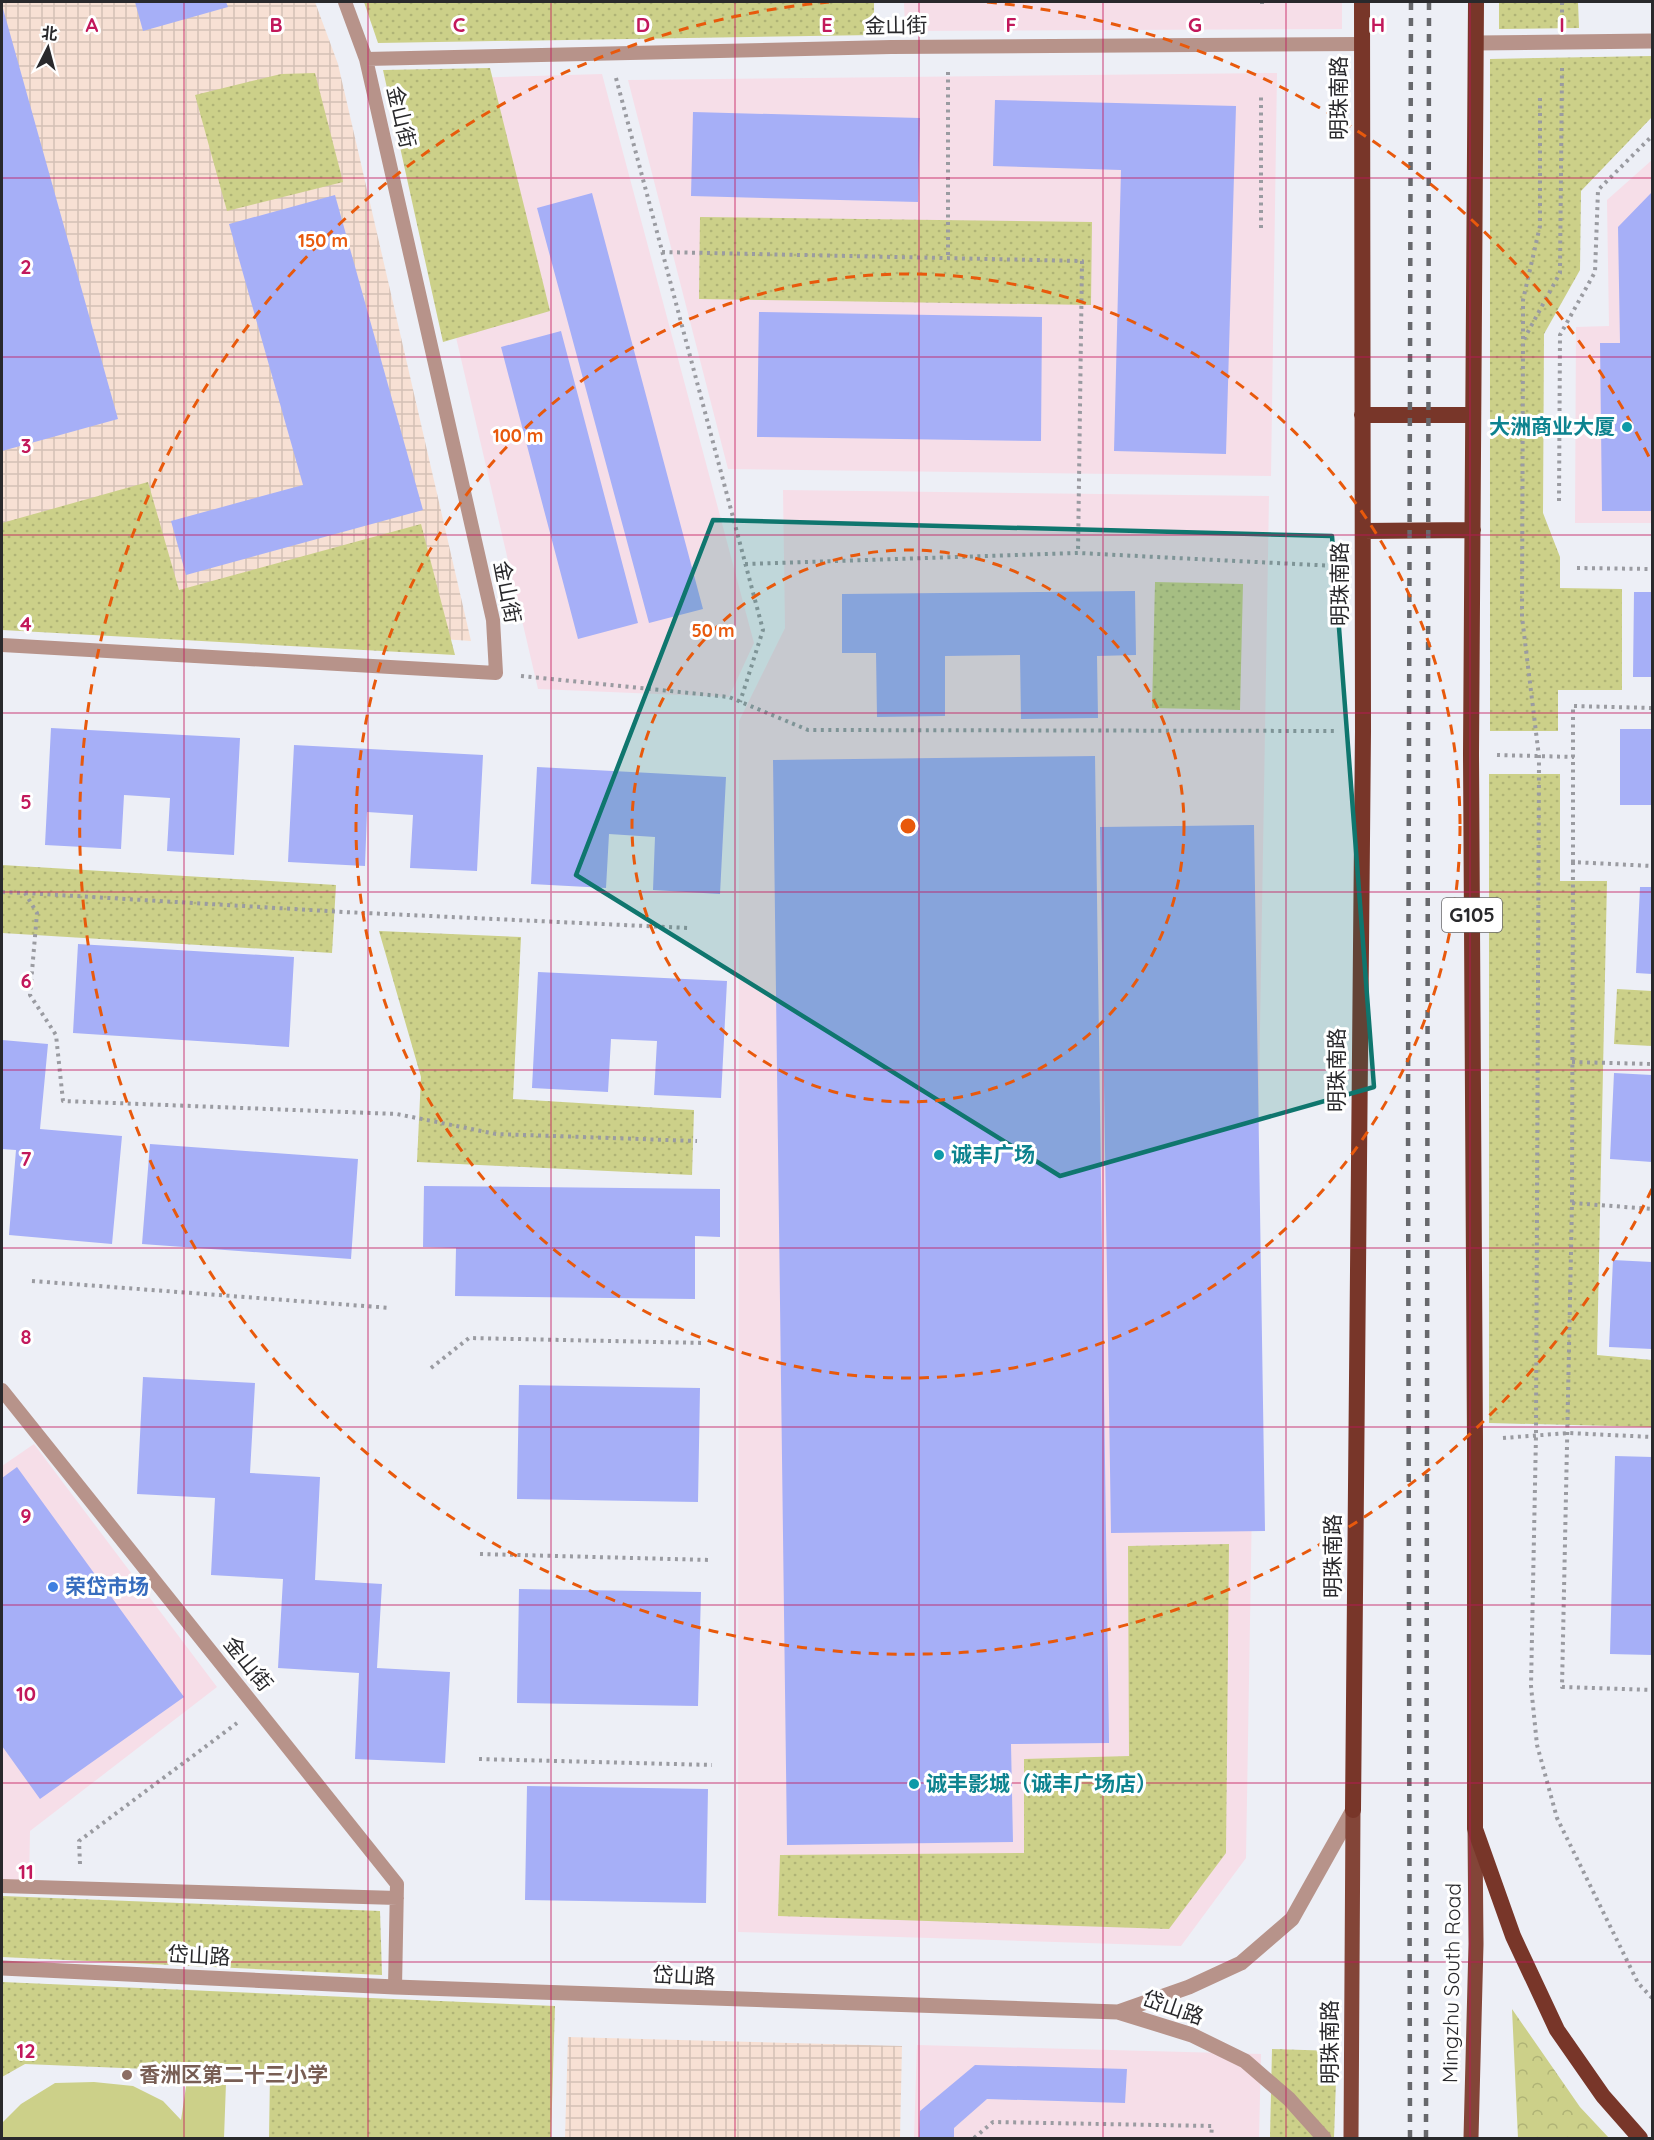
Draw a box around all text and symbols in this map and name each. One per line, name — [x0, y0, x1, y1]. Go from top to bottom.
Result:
street label: 金山街 — [864, 11, 928, 39]
text: A — [86, 12, 99, 37]
text: B — [269, 12, 283, 37]
text: C — [453, 12, 466, 37]
text: D — [636, 12, 650, 37]
text: E — [821, 12, 833, 37]
text: F — [1005, 12, 1017, 37]
text: G — [1188, 12, 1202, 37]
text: H — [1371, 12, 1385, 37]
text: I — [1559, 12, 1565, 37]
north arrow — [18, 18, 78, 78]
text: 北 — [41, 22, 59, 44]
street label: 明珠南路 — [1325, 56, 1351, 140]
street label: 金山街 — [382, 83, 422, 150]
text: 150 m — [298, 229, 348, 252]
text: 2 — [20, 254, 32, 279]
place label: 大洲商业大厦 — [1489, 413, 1615, 439]
marker: 大洲商业大厦 — [1620, 420, 1634, 434]
text: 100 m — [493, 424, 543, 447]
text: 3 — [21, 433, 31, 458]
street label: 明珠南路 — [1326, 542, 1352, 626]
street label: 金山街 — [489, 558, 527, 625]
text: 4 — [20, 611, 32, 636]
text: 50 m — [691, 619, 735, 642]
text: 5 — [20, 789, 32, 814]
centre of rings — [898, 816, 918, 836]
road number: G105 — [1442, 898, 1502, 932]
text: 6 — [20, 968, 32, 993]
street label: 明珠南路 — [1323, 1028, 1349, 1112]
place label: 诚丰广场 — [951, 1141, 1035, 1167]
text: 7 — [21, 1146, 32, 1171]
marker: 诚丰广场 — [932, 1148, 946, 1162]
text: 8 — [21, 1324, 32, 1349]
text: 9 — [20, 1503, 32, 1528]
street label: 明珠南路 — [1319, 1514, 1345, 1598]
place label: 荣岱市场 — [65, 1573, 149, 1599]
marker: 荣岱市场 — [46, 1580, 60, 1594]
street label: 金山街 — [219, 1631, 279, 1696]
text: 10 — [16, 1681, 36, 1706]
place label: 诚丰影城（诚丰广场店） — [926, 1770, 1157, 1796]
marker: 诚丰影城（诚丰广场店） — [907, 1777, 921, 1791]
text: 11 — [18, 1859, 34, 1884]
street label: Mingzhu South Road — [1436, 1883, 1466, 2083]
street label: 岱山路 — [167, 1940, 231, 1970]
street label: 岱山路 — [652, 1961, 716, 1989]
street label: 岱山路 — [1139, 1985, 1207, 2030]
street label: 明珠南路 — [1316, 2000, 1342, 2084]
text: 12 — [16, 2038, 36, 2063]
place label: 香洲区第二十三小学 — [139, 2061, 328, 2087]
marker: 香洲区第二十三小学 — [120, 2068, 134, 2082]

